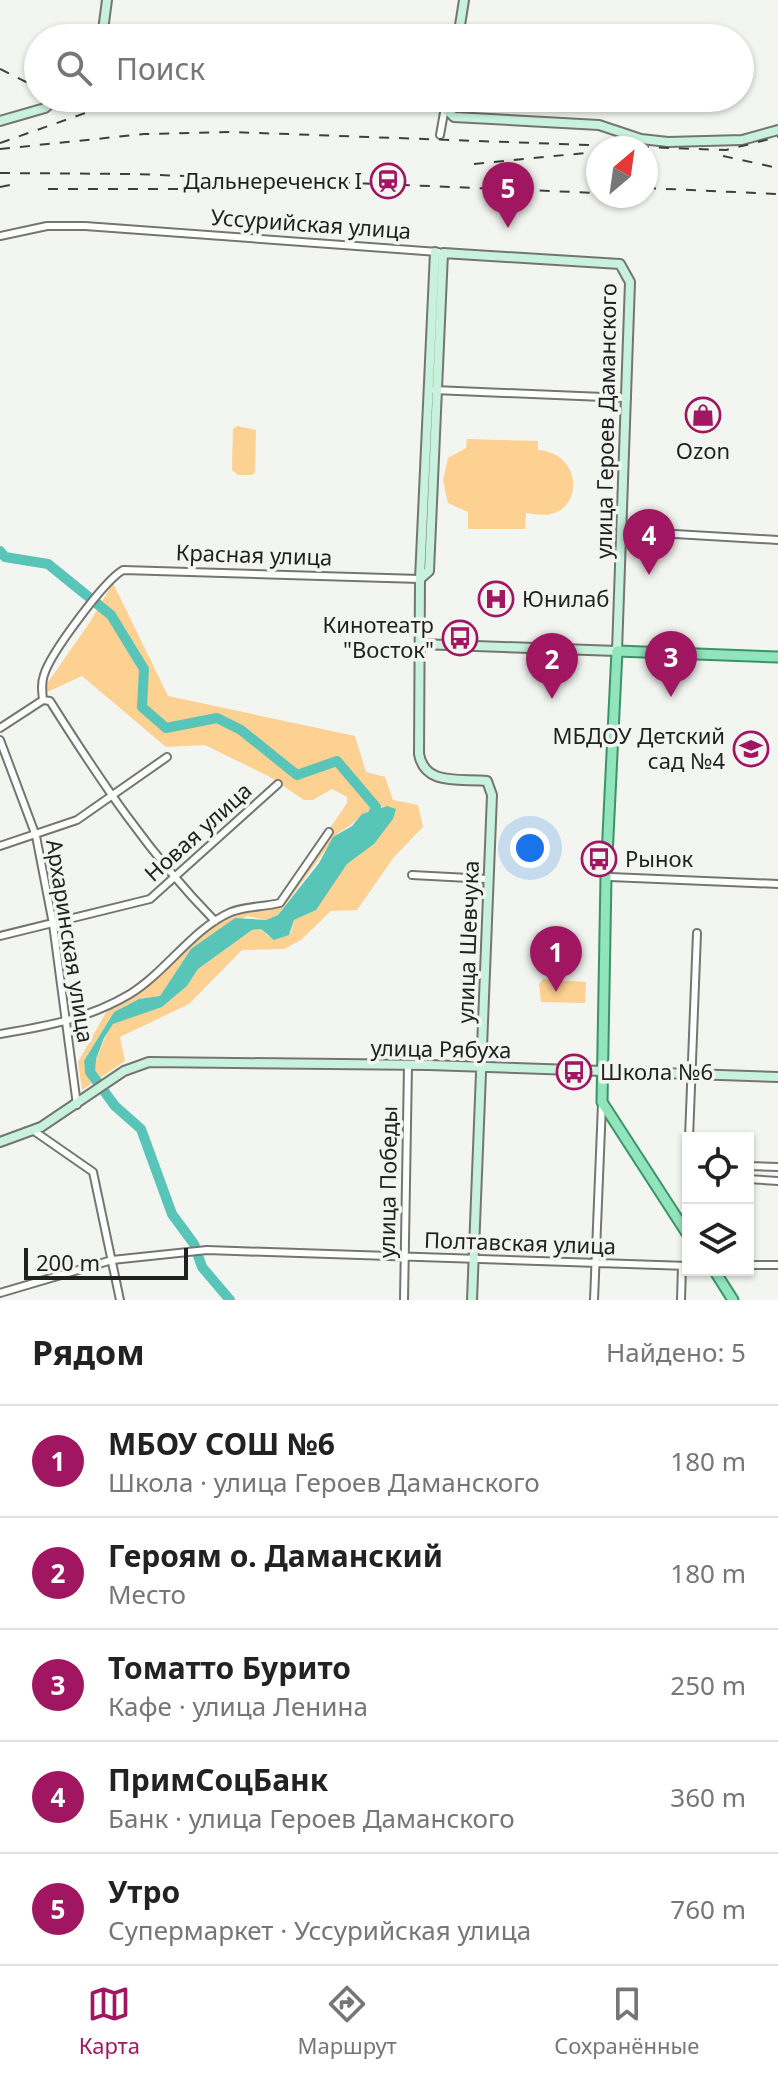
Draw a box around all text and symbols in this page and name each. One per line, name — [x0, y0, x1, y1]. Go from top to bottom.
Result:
search box — [24, 24, 754, 112]
icon: search — [52, 46, 96, 90]
text: Поиск — [116, 48, 205, 89]
north arrow — [586, 136, 658, 208]
station icon: Дальнереченск I — [369, 162, 407, 200]
pin: 5 — [482, 162, 534, 228]
place label: Дальнереченск I — [184, 165, 362, 195]
street label: Уссурийская улица — [210, 201, 412, 245]
street label: улица Героев Даманского — [588, 283, 622, 559]
shop icon: Ozon — [684, 396, 722, 434]
place label: Ozon — [676, 435, 730, 465]
pin: 4 — [623, 509, 675, 575]
street label: Красная улица — [175, 536, 333, 572]
hospital icon: Юнилаб — [477, 580, 515, 618]
place label: Юнилаб — [522, 583, 609, 613]
place label: Кинотеатр "Восток" — [322, 609, 434, 664]
bus stop icon: Кинотеатр "Восток" — [441, 619, 479, 657]
pin: 3 — [645, 631, 697, 697]
pin: 2 — [526, 633, 578, 699]
place label: МБДОУ Детский сад №4 — [553, 720, 725, 775]
school or university icon: МБДОУ Детский сад №4 — [732, 730, 770, 768]
street label: Новая улица — [137, 775, 257, 888]
your location — [510, 828, 550, 868]
street label: Архаринская улица — [40, 837, 102, 1045]
bus stop icon: Рынок — [580, 840, 618, 878]
place label: Рынок — [625, 843, 694, 873]
street label: улица Шевчука — [449, 860, 485, 1024]
pin: 1 — [530, 926, 582, 992]
street label: улица Рябуха — [370, 1032, 512, 1064]
bus stop icon: Школа №6 — [555, 1053, 593, 1091]
place label: Школа №6 — [600, 1056, 713, 1086]
street label: улица Победы — [371, 1106, 403, 1258]
map controls — [682, 1132, 754, 1276]
button: locate — [682, 1132, 754, 1204]
button: layers — [682, 1204, 754, 1276]
street label: Полтавская улица — [424, 1224, 617, 1260]
scale bar — [24, 1244, 188, 1280]
text: 200 m — [36, 1247, 100, 1277]
text: Рядом — [32, 1329, 145, 1375]
text: Найдено: 5 — [606, 1334, 746, 1370]
text: МБОУ СОШ №6 — [108, 1423, 335, 1464]
text: 1 — [51, 1443, 65, 1479]
text: 180 m — [670, 1443, 746, 1479]
text: Школа · улица Героев Даманского — [108, 1464, 540, 1500]
text: Героям о. Даманский — [108, 1535, 443, 1576]
text: 2 — [51, 1555, 65, 1591]
text: 180 m — [670, 1555, 746, 1591]
text: Место — [108, 1576, 186, 1612]
text: Томатто Бурито — [108, 1647, 351, 1688]
text: 3 — [51, 1667, 65, 1703]
text: 250 m — [670, 1667, 746, 1703]
text: Кафе · улица Ленина — [108, 1688, 368, 1724]
text: ПримСоцБанк — [108, 1759, 328, 1800]
text: 4 — [51, 1779, 65, 1815]
text: 360 m — [670, 1779, 746, 1815]
text: Банк · улица Героев Даманского — [108, 1800, 515, 1836]
text: Утро — [108, 1871, 180, 1912]
text: 5 — [51, 1891, 65, 1927]
text: 760 m — [670, 1891, 746, 1927]
text: Супермаркет · Уссурийская улица — [108, 1912, 531, 1948]
tab: Карта — [79, 1982, 140, 2060]
tab: Маршрут — [297, 1982, 397, 2060]
tab: Сохранённые — [554, 1982, 699, 2060]

